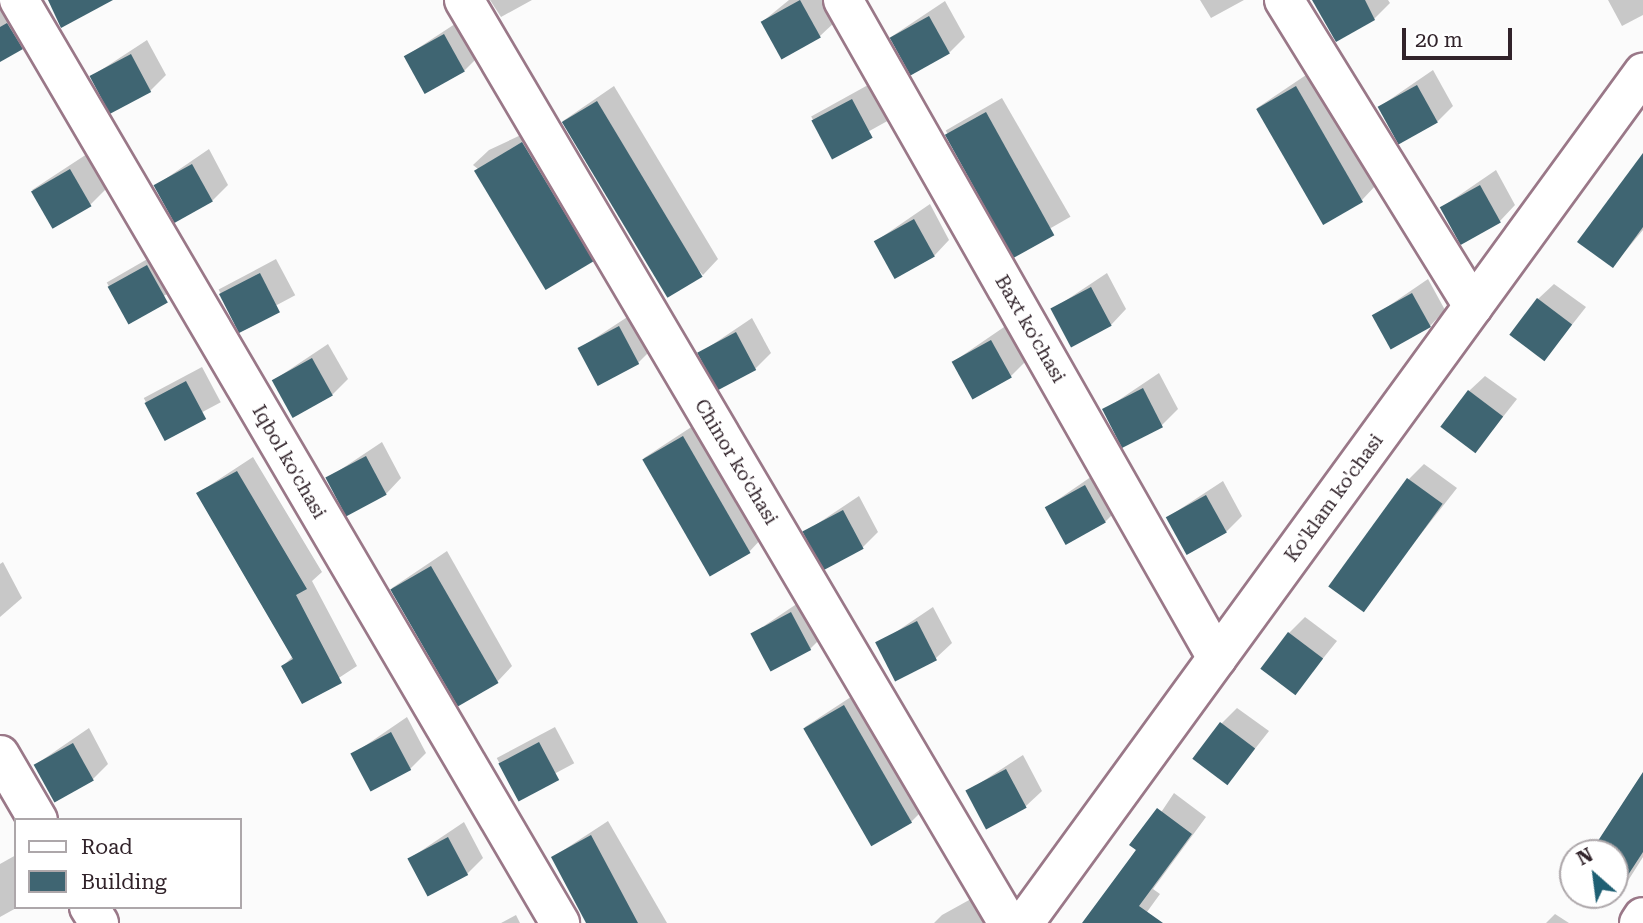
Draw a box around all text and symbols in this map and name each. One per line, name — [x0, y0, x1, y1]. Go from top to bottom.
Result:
scale bar — [1405, 14, 1515, 58]
text: 20 m — [1415, 28, 1463, 52]
street label: Baxt ko'chasi — [990, 271, 1070, 387]
street label: Chinor ko'chasi — [690, 395, 782, 529]
street label: Iqbol ko'chasi — [247, 401, 331, 523]
street label: Ko'klam ko'chasi — [1280, 430, 1388, 566]
legend — [14, 818, 242, 909]
text: Road — [81, 835, 133, 859]
north arrow — [1559, 839, 1629, 909]
text: N — [1573, 843, 1597, 870]
text: Building — [81, 870, 167, 894]

